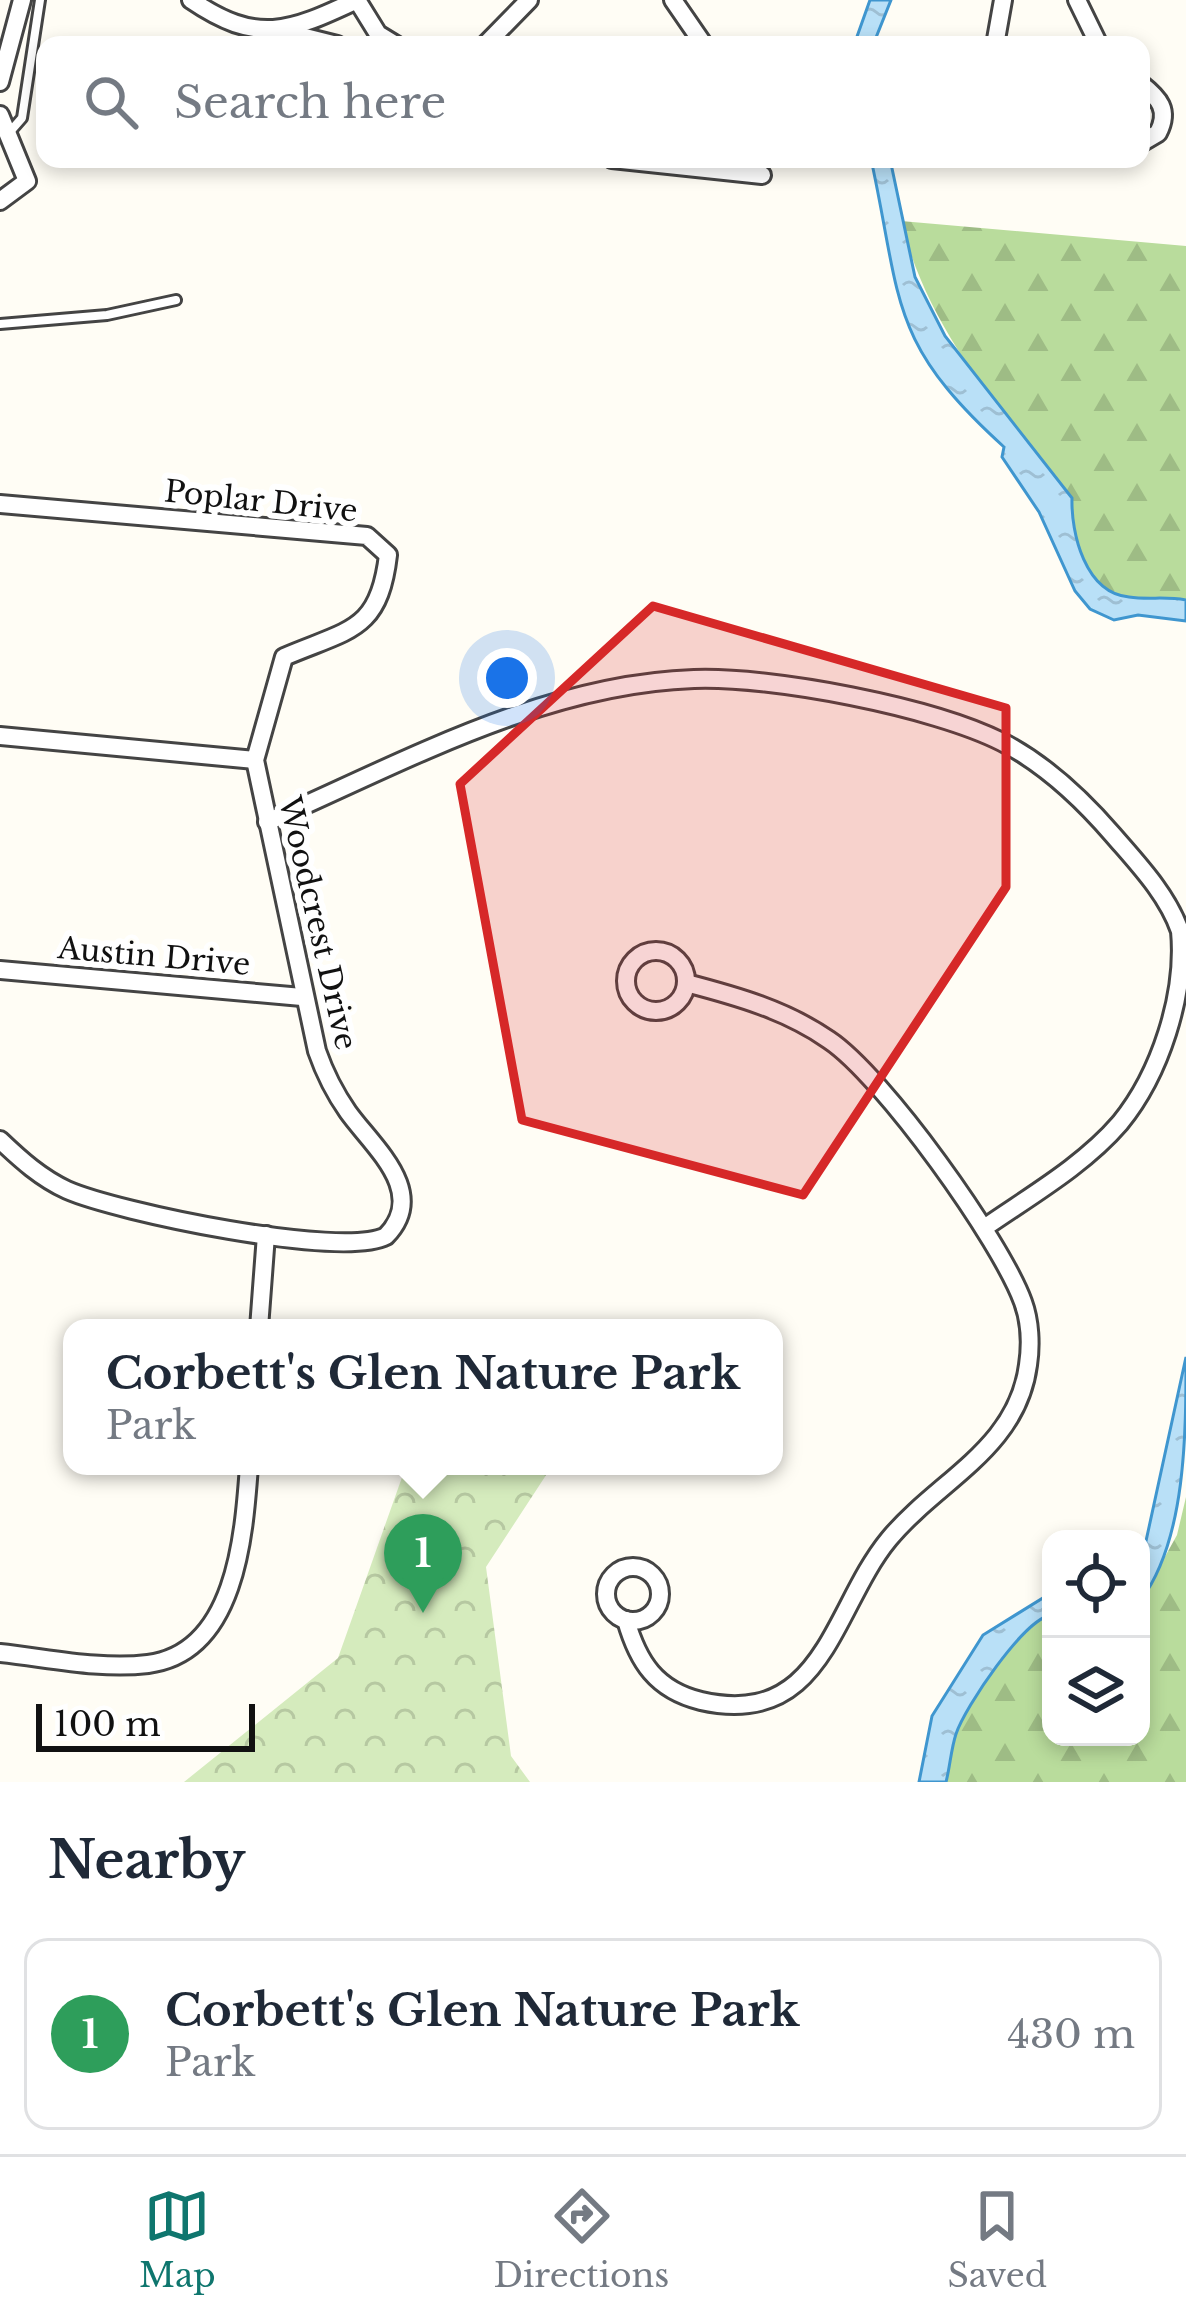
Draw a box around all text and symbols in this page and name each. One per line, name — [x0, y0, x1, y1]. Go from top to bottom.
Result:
search box — [36, 36, 1150, 168]
icon: search — [78, 69, 144, 135]
text: Search here — [174, 74, 446, 130]
street label: Poplar Drive — [163, 472, 359, 530]
your location — [477, 648, 537, 708]
street label: Woodcrest Drive — [271, 792, 365, 1053]
street label: Austin Drive — [55, 929, 252, 983]
popup — [63, 1319, 783, 1475]
text: Corbett's Glen Nature Park — [106, 1345, 740, 1401]
text: Park — [106, 1401, 196, 1450]
pin: 1 — [384, 1514, 462, 1613]
map controls — [1042, 1530, 1150, 1746]
button: locate — [1042, 1530, 1150, 1638]
button: layers — [1042, 1638, 1150, 1746]
scale bar — [36, 1698, 255, 1751]
text: 100 m — [54, 1704, 161, 1745]
text: Nearby — [48, 1829, 245, 1892]
text: Corbett's Glen Nature Park — [165, 1982, 800, 2038]
text: 1 — [81, 2010, 99, 2059]
text: 430 m — [1007, 2010, 1135, 2059]
text: Park — [165, 2038, 256, 2087]
tab: Map — [139, 2183, 216, 2296]
tab: Directions — [494, 2183, 669, 2296]
tab: Saved — [947, 2183, 1047, 2296]

